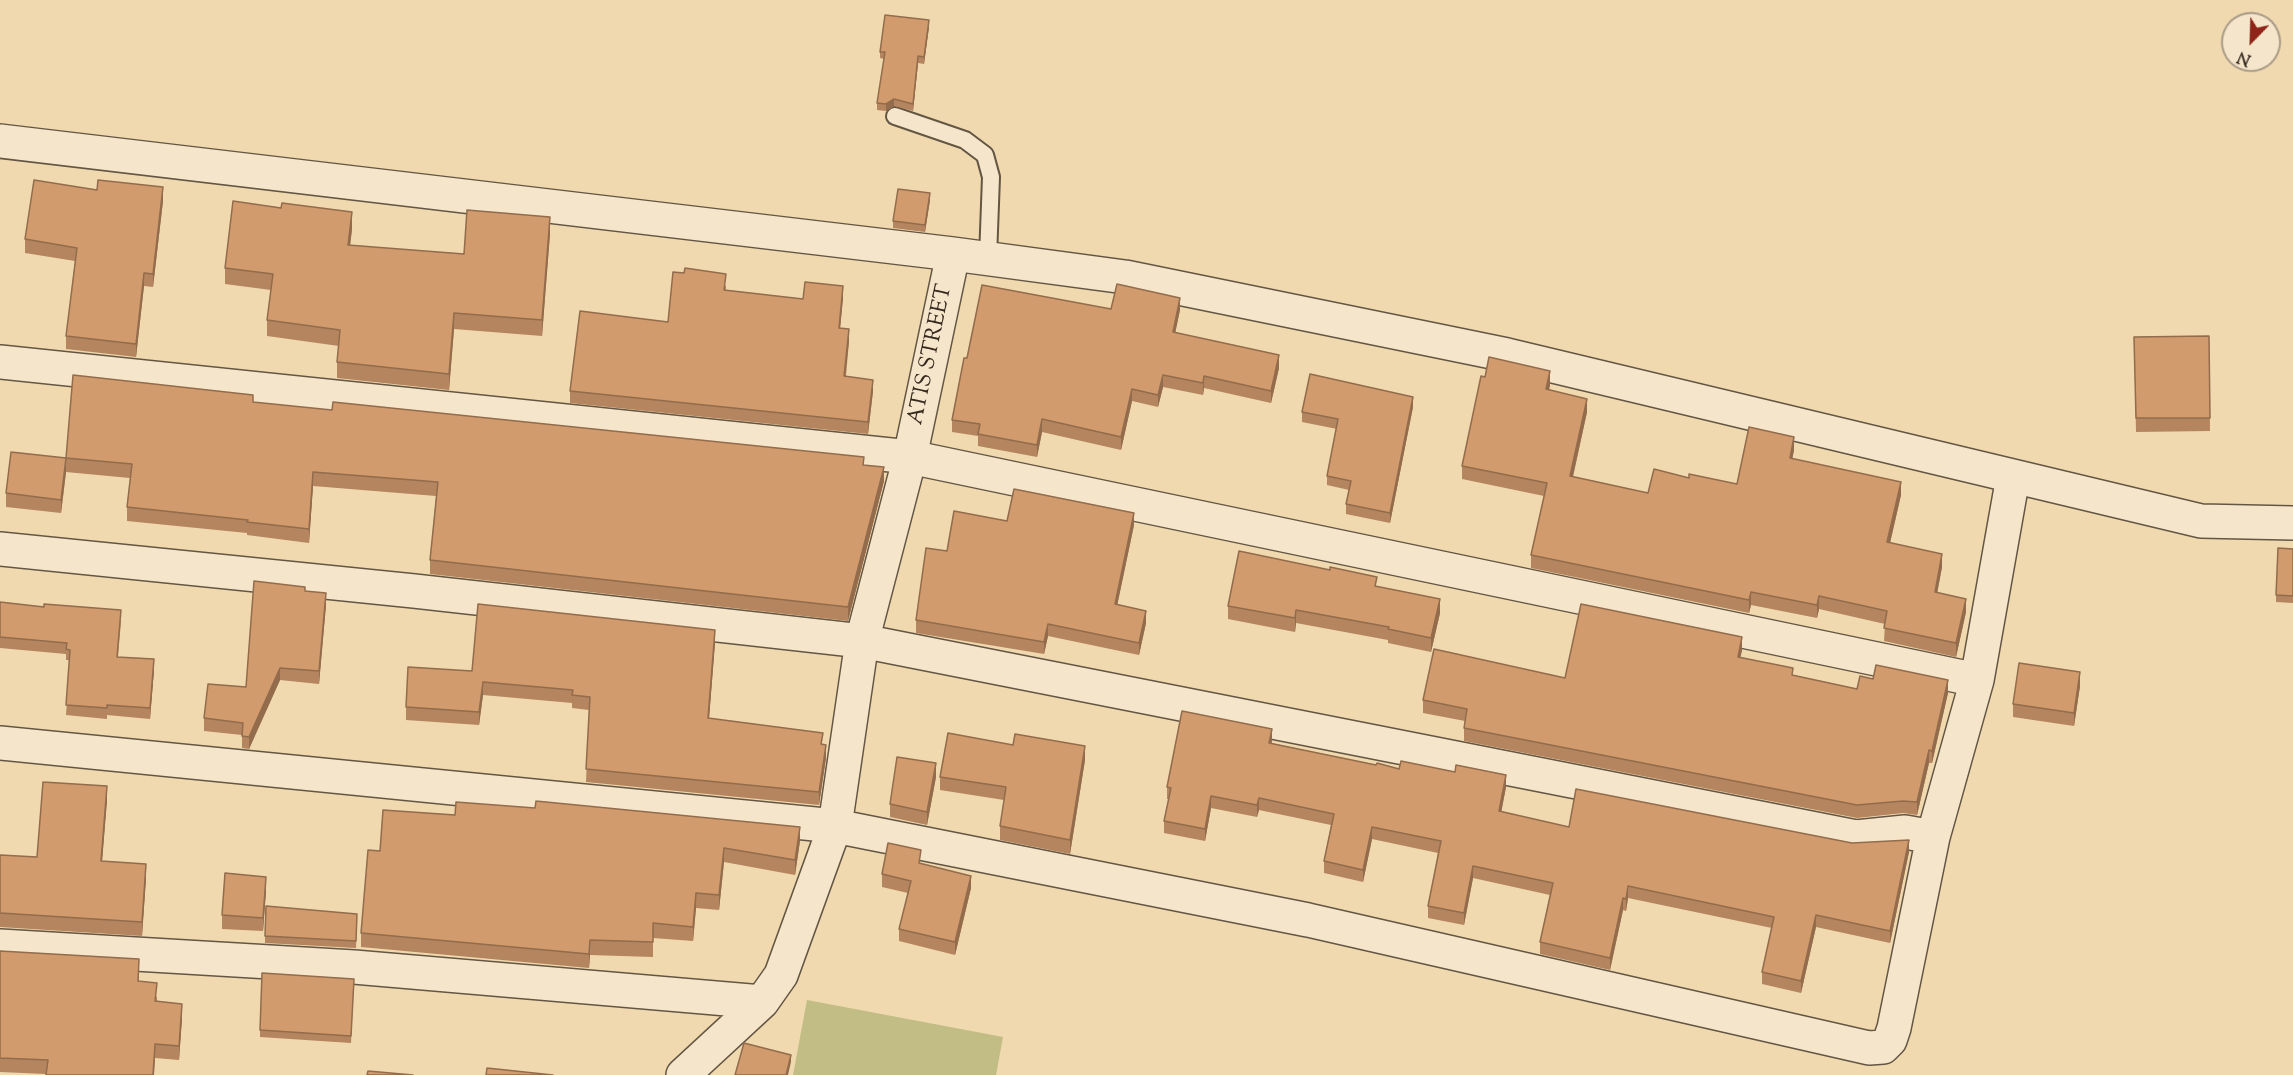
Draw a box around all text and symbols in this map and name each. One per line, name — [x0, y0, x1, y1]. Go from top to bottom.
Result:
north arrow — [2221, 12, 2281, 72]
text: N — [2234, 44, 2255, 70]
street label: ATIS STREET — [904, 282, 960, 428]

